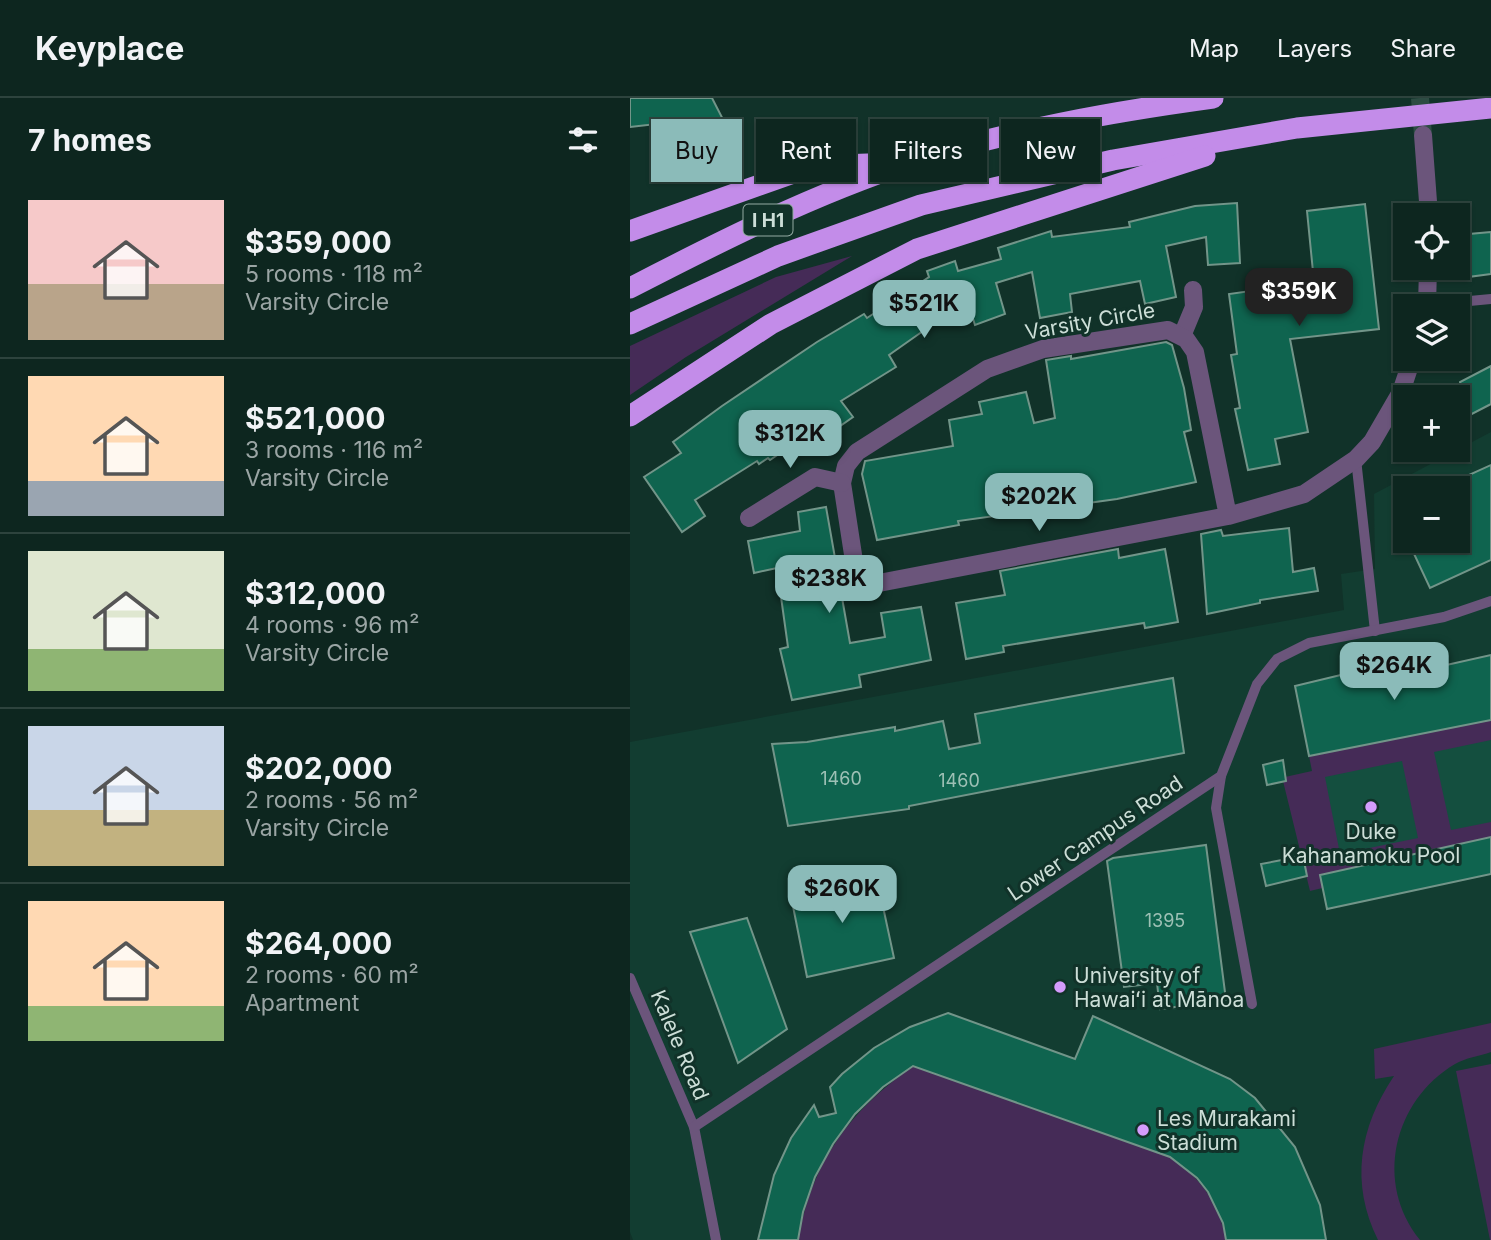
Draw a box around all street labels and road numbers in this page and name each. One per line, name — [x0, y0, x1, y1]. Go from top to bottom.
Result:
road number: I H1 — [744, 204, 792, 236]
street label: Varsity Circle — [1023, 297, 1157, 345]
street label: Lower Campus Road — [1003, 770, 1187, 906]
street label: Kalele Road — [646, 986, 714, 1104]

